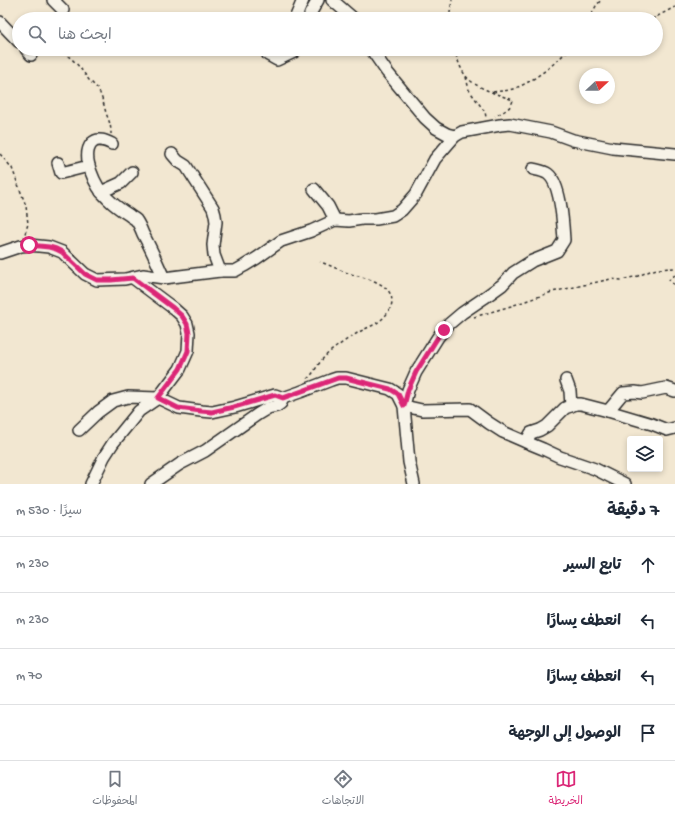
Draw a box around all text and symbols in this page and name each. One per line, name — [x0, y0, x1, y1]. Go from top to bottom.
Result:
search box — [12, 12, 663, 56]
icon: search — [26, 23, 48, 45]
text: ابحث هنا — [58, 27, 112, 45]
north arrow — [579, 68, 615, 104]
route start — [20, 236, 38, 254]
route end — [435, 321, 453, 339]
map controls — [627, 436, 663, 472]
button: layers — [627, 436, 663, 472]
text: 7 دقيقة — [607, 502, 659, 522]
text: سيرًا · 530 m — [16, 504, 82, 519]
icon: ahead — [637, 554, 659, 576]
text: 230 m — [16, 557, 49, 572]
text: تابع السير — [564, 557, 621, 575]
icon: left — [637, 610, 659, 632]
text: 230 m — [16, 613, 49, 628]
text: انعطف يسارًا — [547, 613, 621, 631]
icon: left — [637, 666, 659, 688]
text: 70 m — [16, 669, 42, 684]
text: انعطف يسارًا — [547, 669, 621, 687]
icon: arrive — [637, 722, 659, 744]
text: الوصول إلى الوجهة — [508, 725, 621, 743]
tab: المحفوظات — [92, 768, 137, 810]
tab: الاتجاهات — [322, 768, 364, 810]
tab: الخريطة — [549, 768, 583, 810]

